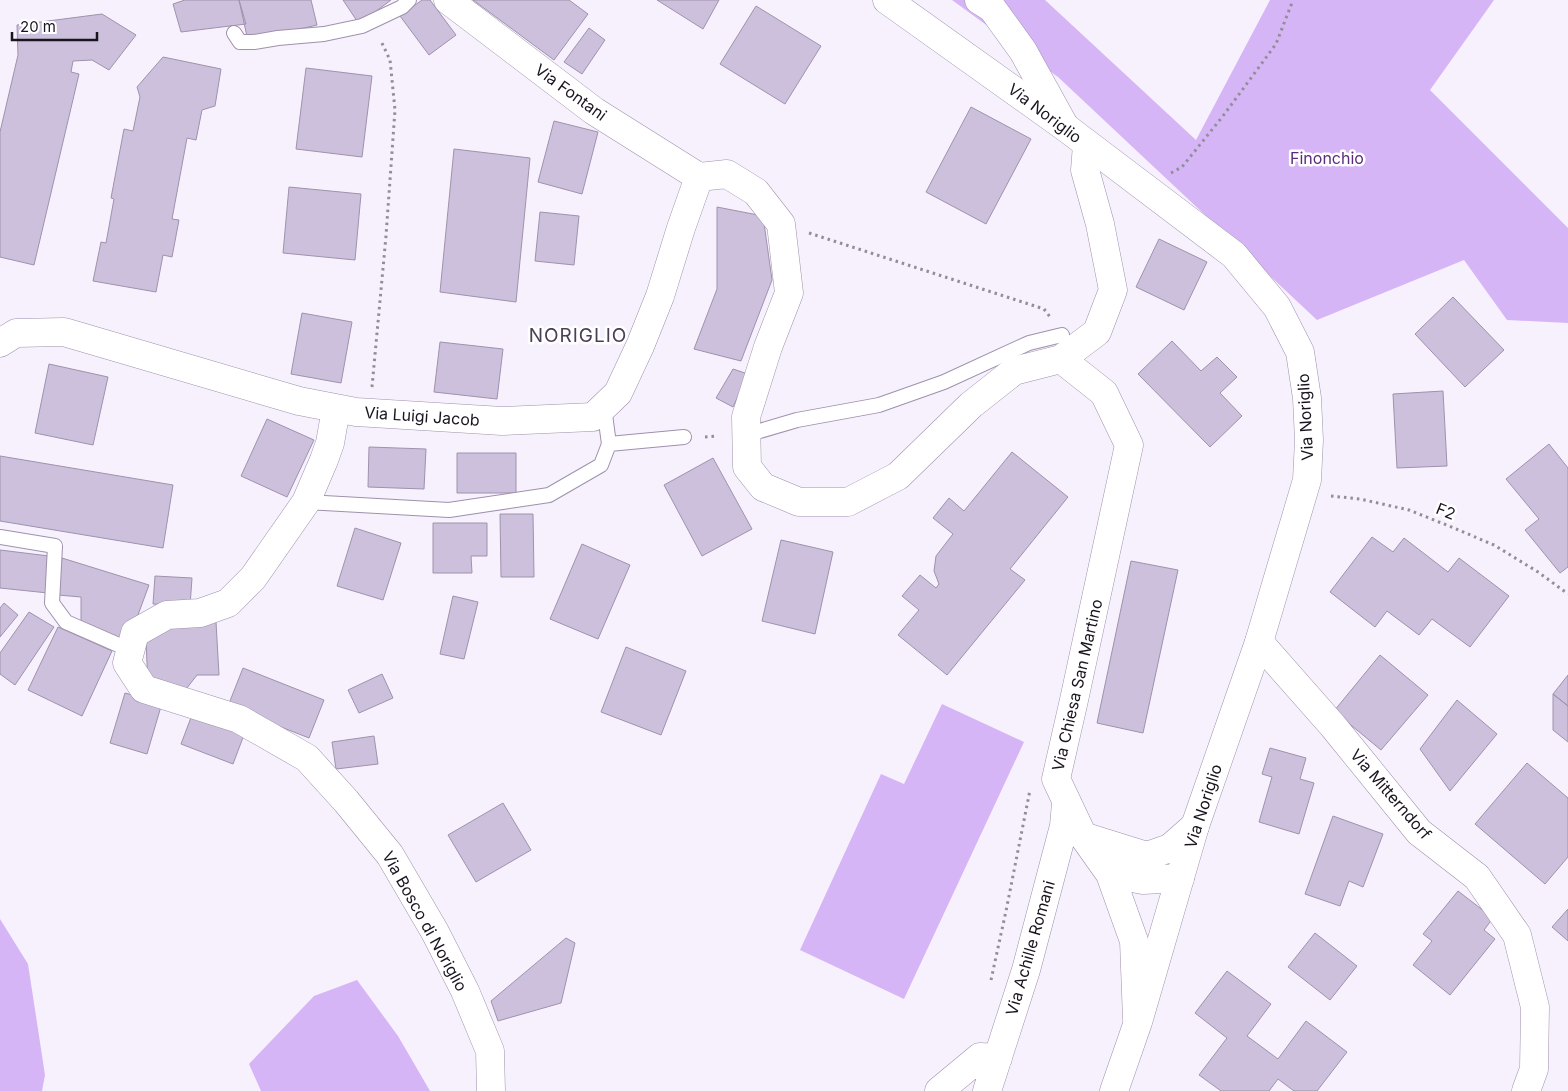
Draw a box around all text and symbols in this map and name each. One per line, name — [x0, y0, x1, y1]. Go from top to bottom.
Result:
scale bar — [12, 10, 98, 42]
text: 20 m — [20, 17, 56, 36]
street label: Via Fontani — [531, 59, 611, 125]
street label: Via Noriglio — [1004, 79, 1086, 147]
park label: Finonchio — [1290, 148, 1364, 168]
district label: NORIGLIO — [529, 324, 627, 347]
street label: Via Noriglio — [1293, 373, 1317, 461]
street label: Via Luigi Jacob — [364, 402, 480, 430]
street label: F2 — [1433, 498, 1459, 524]
street label: Via Chiesa San Martino — [1047, 597, 1107, 773]
street label: Via Mitterndorf — [1346, 745, 1436, 843]
street label: Via Noriglio — [1180, 761, 1226, 851]
street label: Via Bosco di Noriglio — [378, 847, 472, 995]
street label: Via Achille Romani — [1001, 878, 1059, 1018]

